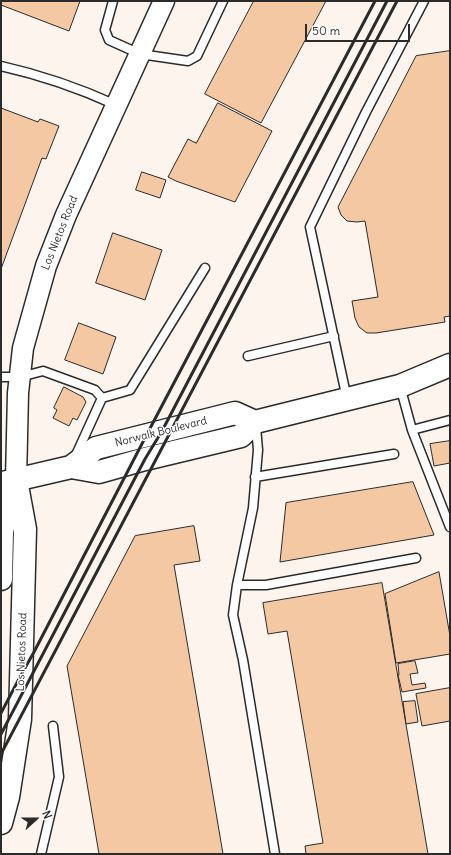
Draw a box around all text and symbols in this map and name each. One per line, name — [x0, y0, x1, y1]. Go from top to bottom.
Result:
scale bar — [307, 16, 412, 42]
text: 50 m — [312, 23, 340, 38]
street label: Los Nietos Road — [39, 194, 81, 272]
street label: Norwalk Boulevard — [114, 414, 208, 450]
street label: Los Nietos Road — [14, 612, 30, 692]
north arrow — [16, 799, 56, 839]
text: N — [39, 809, 55, 821]

